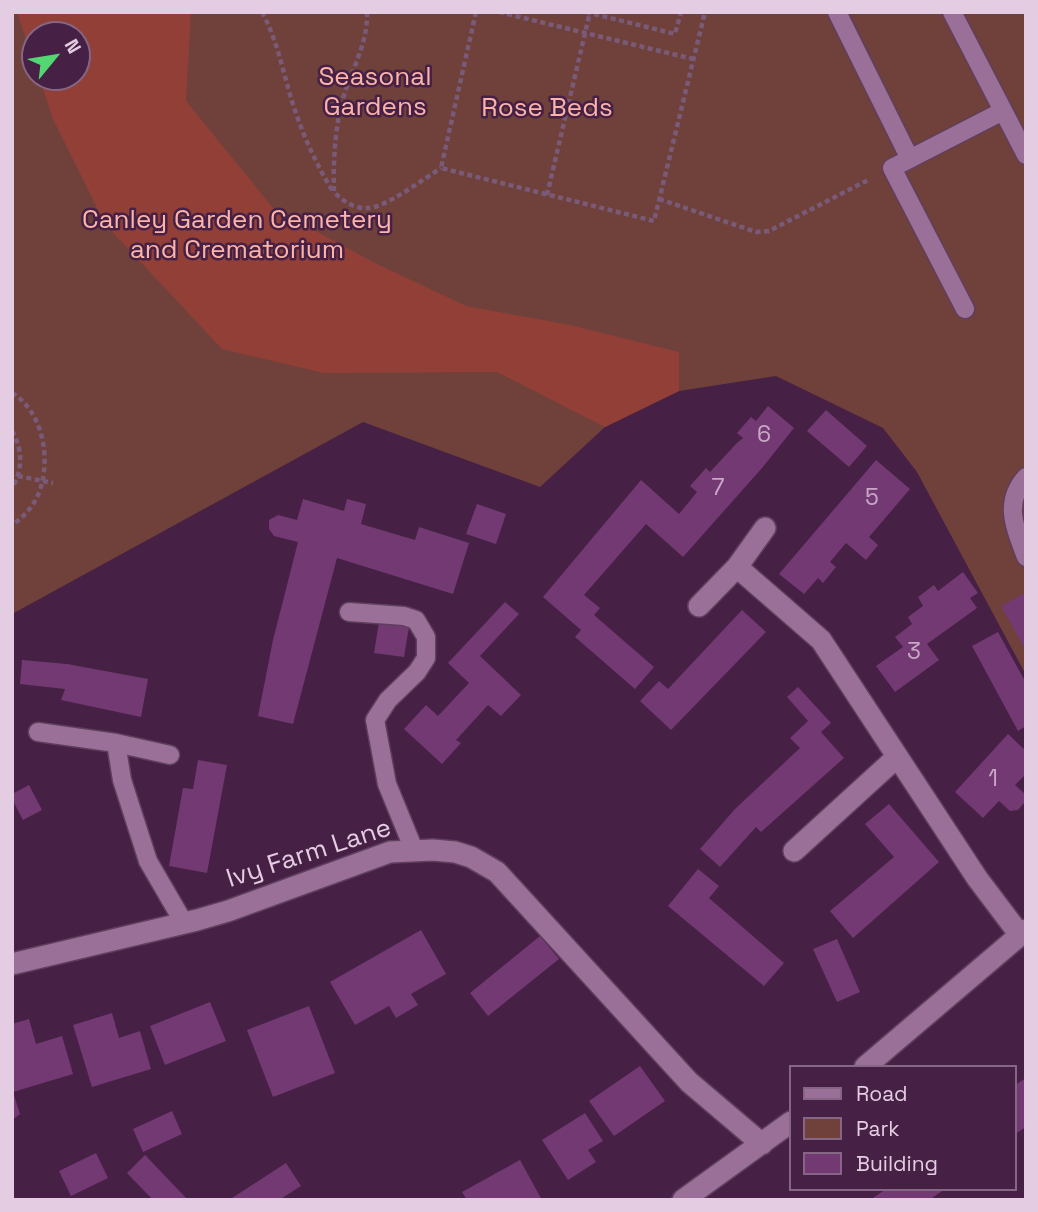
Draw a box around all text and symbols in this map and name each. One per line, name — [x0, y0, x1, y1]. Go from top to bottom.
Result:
north arrow — [21, 21, 91, 91]
text: N — [59, 34, 87, 58]
park label: Seasonal Gardens — [318, 62, 432, 124]
park label: Rose Beds — [481, 93, 613, 125]
park label: Canley Garden Cemetery and Crematorium — [82, 205, 392, 266]
house number: 6 — [757, 422, 771, 450]
house number: 7 — [712, 475, 724, 503]
house number: 5 — [865, 485, 879, 513]
house number: 3 — [907, 639, 921, 667]
house number: 1 — [988, 766, 998, 794]
street label: Ivy Farm Lane — [223, 813, 395, 895]
legend — [790, 1065, 1017, 1191]
text: Road — [856, 1080, 908, 1107]
text: Park — [856, 1115, 900, 1142]
text: Building — [856, 1150, 938, 1177]

